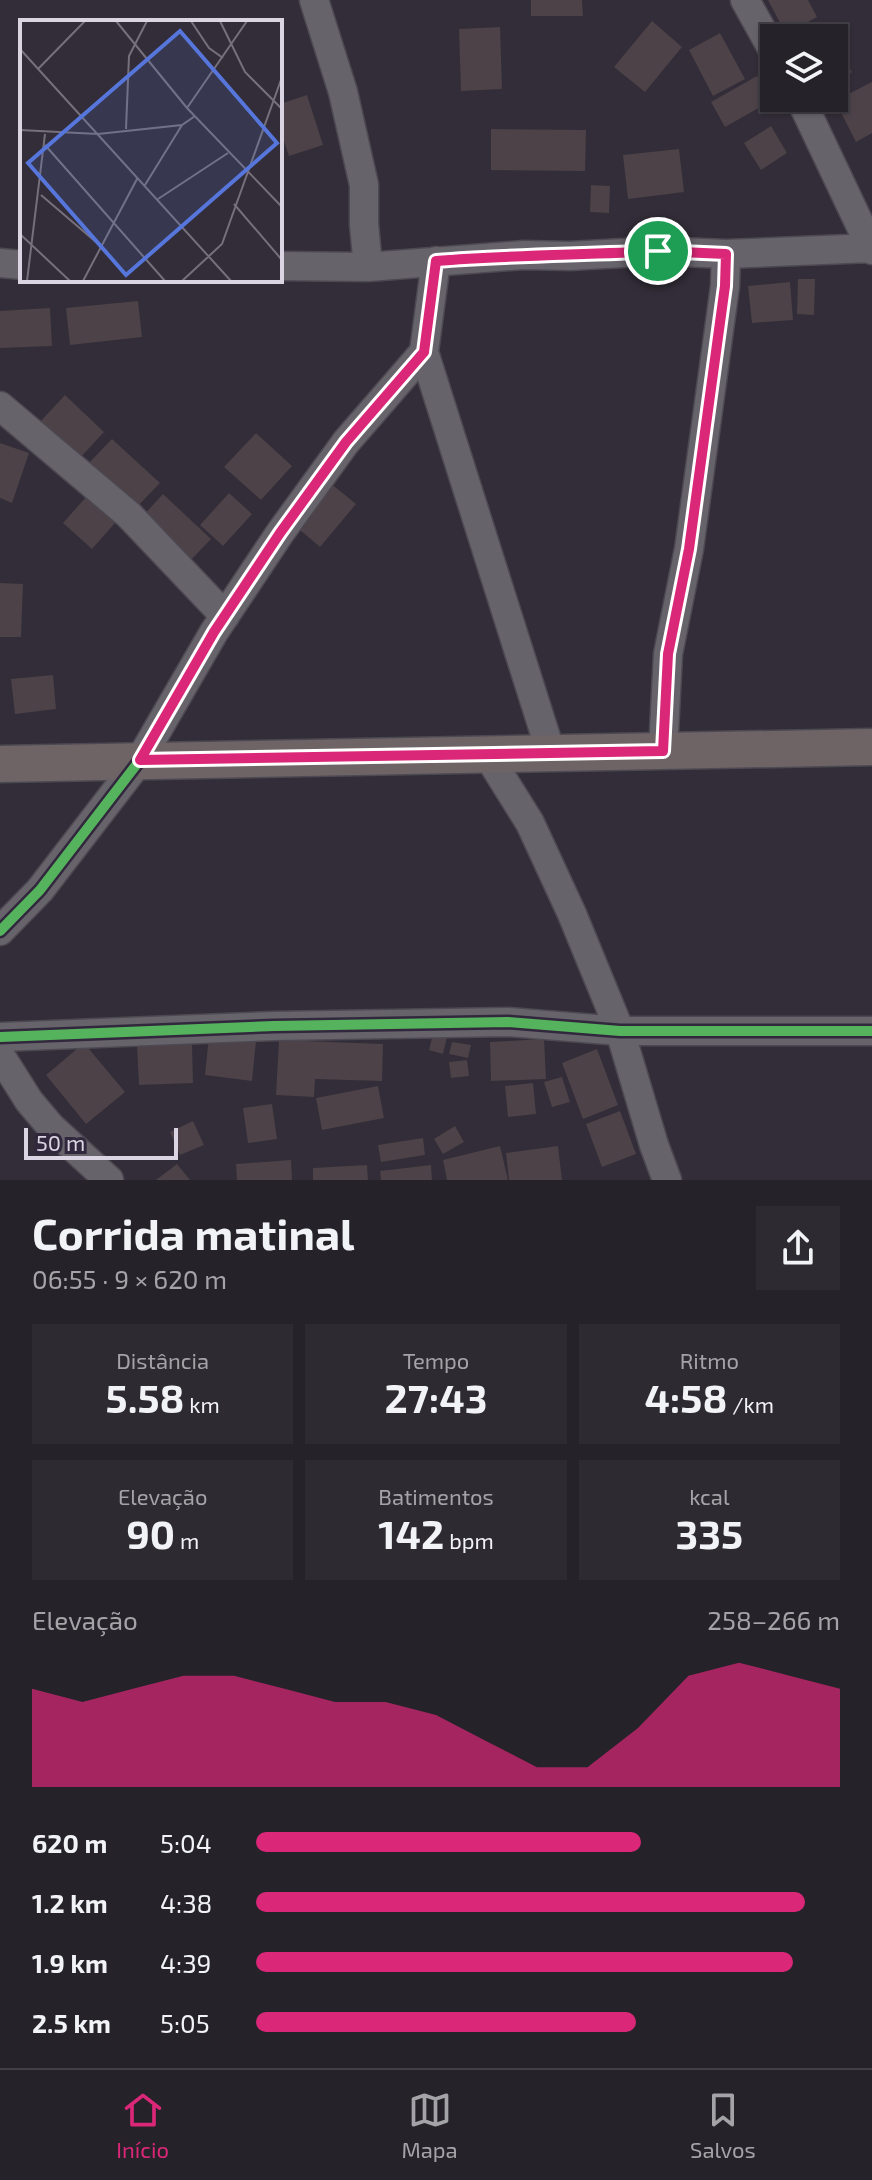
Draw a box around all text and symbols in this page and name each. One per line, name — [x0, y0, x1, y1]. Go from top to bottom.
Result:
inset map — [20, 20, 282, 282]
map controls — [760, 24, 848, 112]
button: layers — [760, 24, 848, 112]
pin — [624, 217, 692, 285]
icon: arrive — [636, 229, 680, 273]
scale bar — [24, 1124, 178, 1160]
text: 50 m — [36, 1129, 85, 1155]
text: Corrida matinal — [32, 1206, 354, 1259]
button: share — [756, 1206, 840, 1290]
text: 06:55 · 9 × 620 m — [32, 1263, 227, 1294]
text: Distância — [116, 1347, 209, 1373]
text: Tempo — [403, 1347, 469, 1373]
text: Ritmo — [680, 1347, 739, 1373]
text: 5.58 — [106, 1373, 184, 1421]
text: 27:43 — [385, 1373, 487, 1421]
text: 4:58 — [645, 1373, 727, 1421]
text: km — [184, 1391, 220, 1417]
text: /km — [727, 1391, 774, 1417]
text: Elevação — [118, 1483, 207, 1509]
text: Batimentos — [378, 1483, 494, 1509]
text: kcal — [689, 1483, 729, 1509]
text: 90 — [126, 1509, 175, 1557]
text: 142 — [378, 1509, 444, 1557]
text: 335 — [676, 1509, 743, 1557]
text: m — [175, 1527, 199, 1553]
text: bpm — [444, 1527, 494, 1553]
text: Elevação — [32, 1604, 138, 1635]
text: 258–266 m — [707, 1604, 840, 1635]
text: 620 m — [32, 1827, 107, 1858]
text: 5:04 — [160, 1827, 212, 1858]
text: 1.2 km — [32, 1887, 108, 1918]
text: 4:38 — [160, 1887, 212, 1918]
text: 1.9 km — [32, 1947, 108, 1978]
text: 4:39 — [160, 1947, 211, 1978]
text: 2.5 km — [32, 2007, 111, 2038]
text: 5:05 — [160, 2007, 210, 2038]
tab: Início — [116, 2088, 169, 2162]
tab: Mapa — [401, 2088, 458, 2162]
tab: Salvos — [690, 2088, 756, 2162]

